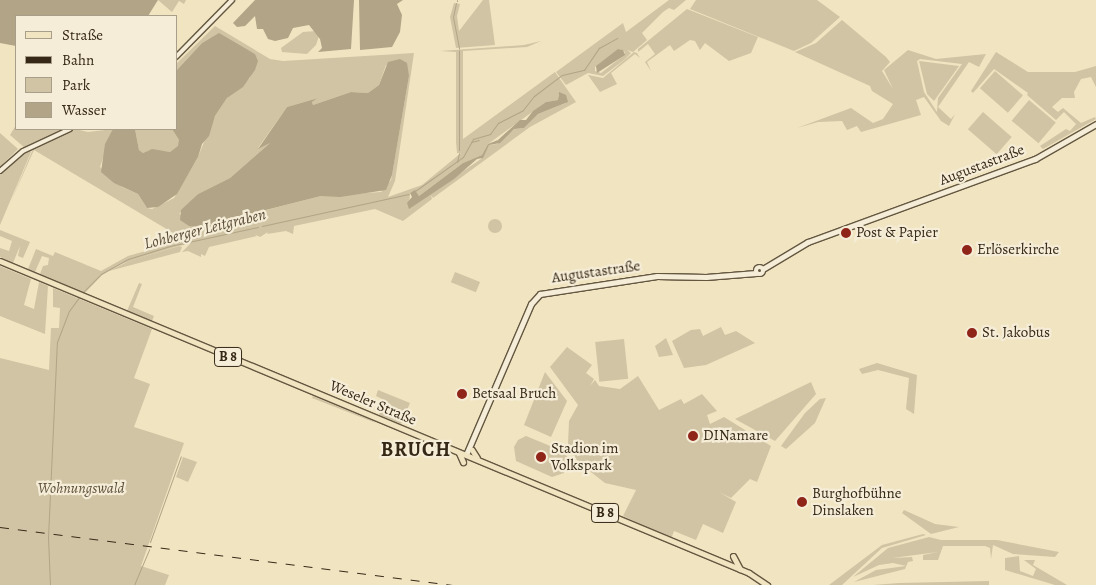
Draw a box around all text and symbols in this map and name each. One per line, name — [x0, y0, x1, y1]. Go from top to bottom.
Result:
legend — [15, 15, 178, 130]
text: Straße — [62, 25, 103, 45]
text: Bahn — [62, 50, 94, 70]
text: Park — [62, 75, 90, 95]
text: Wasser — [62, 100, 106, 120]
street label: Augustastraße — [937, 141, 1027, 189]
water label: Lohberger Leitgraben — [142, 205, 268, 253]
place label: Post & Papier — [856, 224, 938, 242]
marker: Post & Papier — [840, 227, 852, 239]
place label: Erlöserkirche — [977, 241, 1059, 259]
marker: Erlöserkirche — [961, 244, 973, 256]
street label: Augustastraße — [551, 257, 641, 287]
place label: St. Jakobus — [982, 324, 1050, 342]
marker: St. Jakobus — [966, 327, 978, 339]
road number: B 8 — [213, 346, 243, 368]
street label: Weseler Straße — [327, 377, 419, 429]
place label: Betsaal Bruch — [472, 385, 556, 403]
marker: Betsaal Bruch — [456, 388, 468, 400]
place label: DINamare — [703, 427, 768, 445]
marker: DINamare — [687, 430, 699, 442]
district label: BRUCH — [380, 437, 452, 461]
place label: Stadion im Volkspark — [551, 439, 619, 474]
marker: Stadion im Volkspark — [535, 451, 547, 463]
park label: Wohnungswald — [38, 480, 124, 498]
place label: Burghofbühne Dinslaken — [812, 484, 901, 519]
marker: Burghofbühne Dinslaken — [796, 496, 808, 508]
road number: B 8 — [590, 502, 620, 524]

